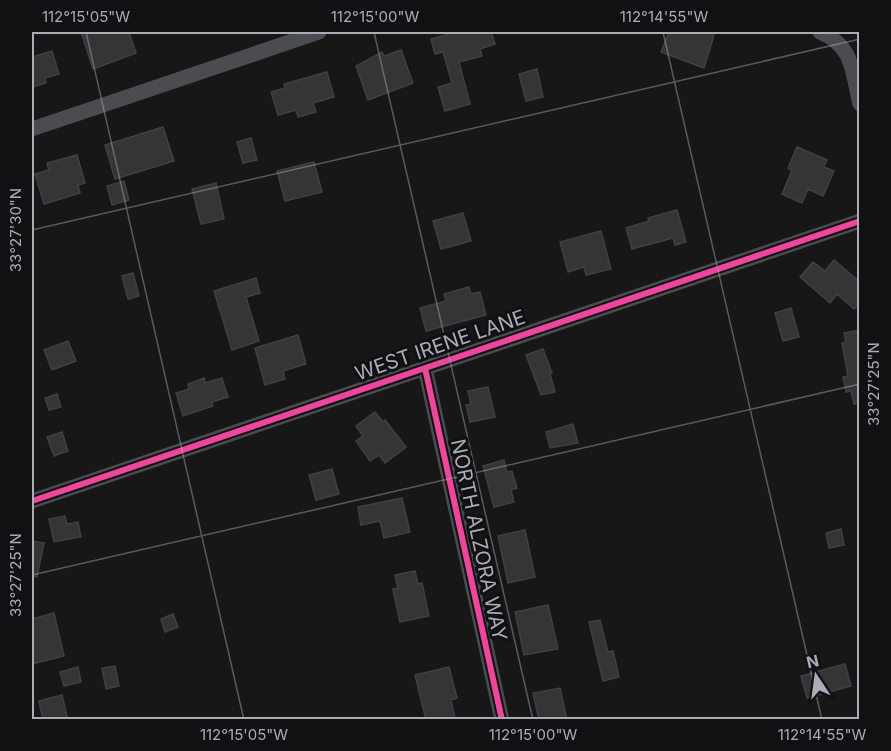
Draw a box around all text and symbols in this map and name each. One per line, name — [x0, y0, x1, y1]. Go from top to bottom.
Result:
text: 112°15'05"W — [42, 7, 130, 26]
text: 112°15'00"W — [331, 7, 420, 26]
text: 112°14'55"W — [620, 7, 708, 26]
text: 33°27'30"N — [6, 188, 25, 272]
street label: WEST IRENE LANE — [352, 305, 528, 385]
text: 33°27'25"N — [864, 342, 883, 426]
street label: NORTH ALZORA WAY — [446, 437, 512, 644]
text: 33°27'25"N — [6, 533, 25, 617]
north arrow — [786, 646, 846, 706]
text: N — [804, 650, 821, 673]
text: 112°15'05"W — [200, 725, 288, 744]
text: 112°15'00"W — [489, 725, 578, 744]
text: 112°14'55"W — [778, 725, 866, 744]

